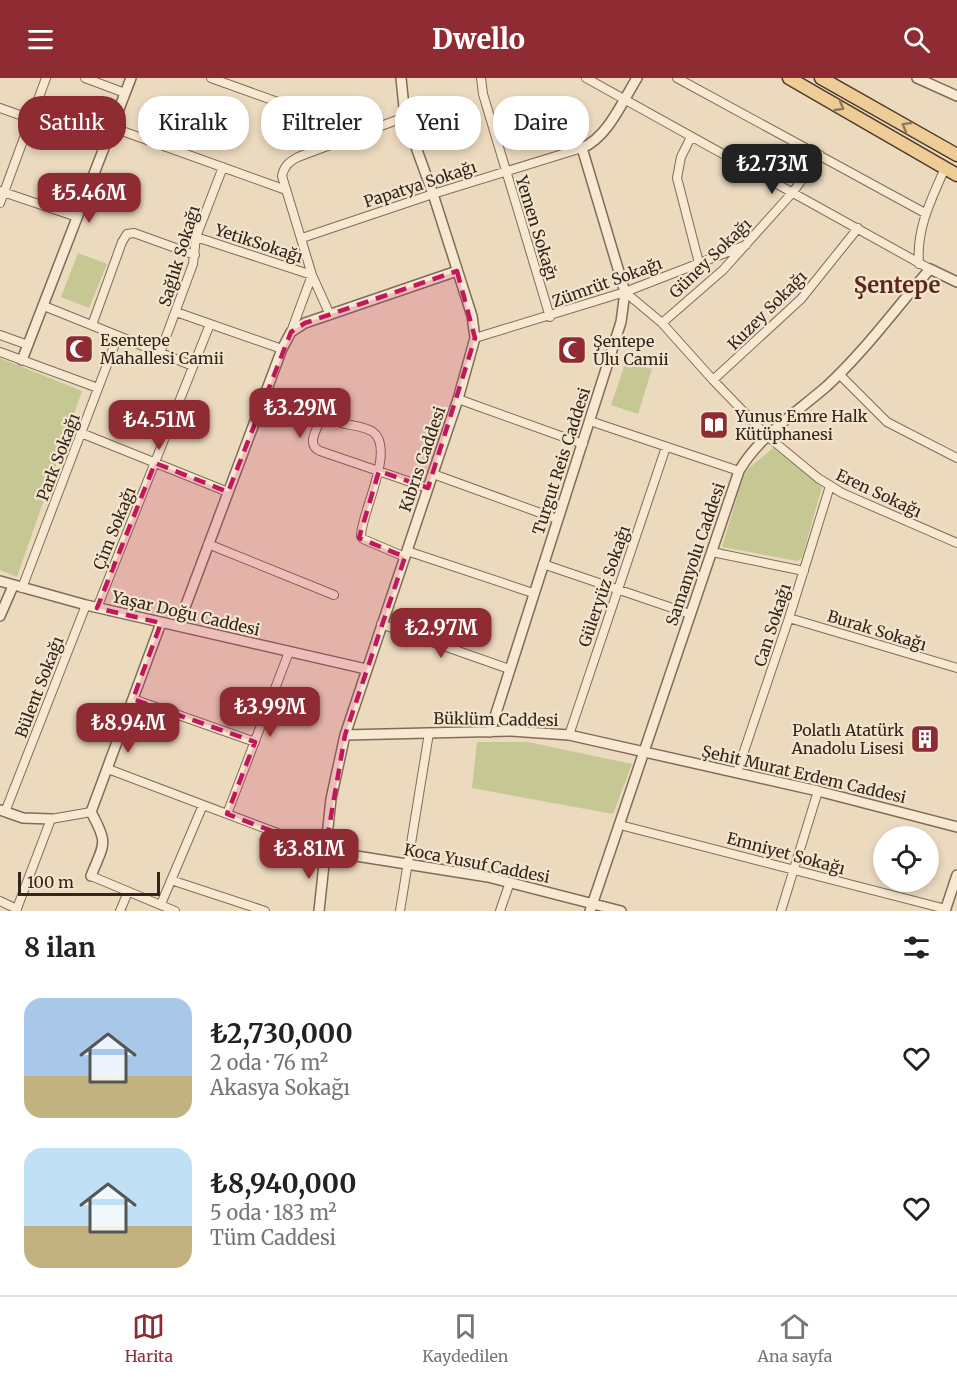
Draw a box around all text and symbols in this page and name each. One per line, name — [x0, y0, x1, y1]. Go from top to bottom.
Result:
text: Dwello — [432, 22, 525, 56]
icon: menu — [24, 23, 57, 56]
icon: search — [900, 23, 933, 56]
chip: Satılık — [18, 96, 126, 150]
chip: Kiralık — [138, 96, 249, 150]
chip: Filtreler — [261, 96, 383, 150]
chip: Yeni — [395, 96, 481, 150]
chip: Daire — [493, 96, 589, 150]
one-way arrow — [834, 100, 844, 111]
one-way arrow — [902, 122, 912, 134]
pin: ₺2.73M — [723, 144, 821, 195]
text: ₺2.73M — [736, 151, 808, 176]
street label: Papatya Sokağı — [361, 156, 479, 212]
street label: Yemen Sokağı — [511, 172, 562, 283]
pin: ₺5.46M — [40, 173, 138, 224]
text: ₺5.46M — [52, 180, 126, 205]
street label: Sağlık Sokağı — [154, 203, 204, 309]
street label: Güney Sokağı — [665, 214, 755, 302]
street label: YetikSokağı — [211, 219, 306, 267]
street label: Zümrüt Sokağı — [549, 253, 665, 311]
street label: Kuzey Sokağı — [723, 266, 811, 354]
district label: Şentepe — [854, 271, 940, 299]
place label: Esentepe Mahallesi Camii — [100, 330, 224, 368]
place label: Şentepe Ulu Camii — [593, 331, 669, 369]
mosque icon: Esentepe Mahallesi Camii — [63, 333, 95, 365]
mosque icon: Şentepe Ulu Camii — [556, 334, 588, 366]
street label: Turgut Reis Caddesi — [528, 385, 594, 537]
pin: ₺3.29M — [251, 388, 349, 439]
text: ₺3.29M — [263, 395, 337, 420]
pin: ₺4.51M — [110, 400, 208, 451]
street label: Kıbrıs Caddesi — [395, 404, 449, 514]
place label: Yunus Emre Halk Kütüphanesi — [734, 406, 869, 444]
text: ₺4.51M — [123, 407, 195, 432]
library icon: Yunus Emre Halk Kütüphanesi — [698, 409, 730, 441]
street label: Park Sokağı — [32, 410, 84, 504]
street label: Eren Sokağı — [833, 464, 925, 522]
street label: Samanyolu Caddesi — [661, 480, 729, 628]
street label: Çim Sokağı — [88, 484, 140, 572]
street label: Güleryüz Sokağı — [574, 523, 634, 649]
street label: Can Sokağı — [749, 581, 795, 669]
street label: Yaşar Doğu Caddesi — [109, 586, 262, 640]
street label: Burak Sokağı — [825, 605, 929, 655]
pin: ₺2.97M — [392, 608, 490, 659]
text: ₺2.97M — [404, 615, 478, 640]
street label: Bülent Sokağı — [10, 633, 68, 741]
pin: ₺3.99M — [221, 687, 319, 738]
text: ₺3.99M — [234, 694, 306, 719]
pin: ₺8.94M — [79, 703, 177, 754]
street label: Büklüm Caddesi — [433, 708, 559, 730]
text: ₺8.94M — [90, 710, 166, 735]
place label: Polatlı Atatürk Anadolu Lisesi — [791, 720, 905, 758]
building icon: Polatlı Atatürk Anadolu Lisesi — [909, 723, 941, 755]
street label: Şehit Murat Erdem Caddesi — [700, 741, 908, 807]
map controls — [873, 826, 939, 892]
button: locate — [873, 826, 939, 892]
street label: Emniyet Sokağı — [725, 828, 847, 878]
pin: ₺3.81M — [260, 829, 358, 880]
text: ₺3.81M — [273, 836, 345, 861]
street label: Koca Yusuf Caddesi — [402, 839, 552, 887]
scale bar — [18, 869, 160, 896]
text: 100 m — [27, 872, 74, 892]
text: 8 ilan — [24, 931, 96, 964]
icon: filters — [900, 931, 933, 964]
text: ₺2,730,000 — [210, 1017, 353, 1050]
icon: home — [72, 1022, 144, 1094]
icon: heart — [900, 1042, 933, 1075]
text: 2 oda · 76 m² — [210, 1050, 328, 1075]
text: Akasya Sokağı — [210, 1075, 350, 1100]
text: ₺8,940,000 — [210, 1167, 356, 1200]
icon: home — [72, 1172, 144, 1244]
icon: heart — [900, 1192, 933, 1225]
text: 5 oda · 183 m² — [210, 1200, 337, 1225]
text: Tüm Caddesi — [210, 1225, 336, 1250]
tab: Harita — [125, 1310, 173, 1366]
tab: Kaydedilen — [422, 1310, 508, 1366]
tab: Ana sayfa — [758, 1310, 832, 1366]

